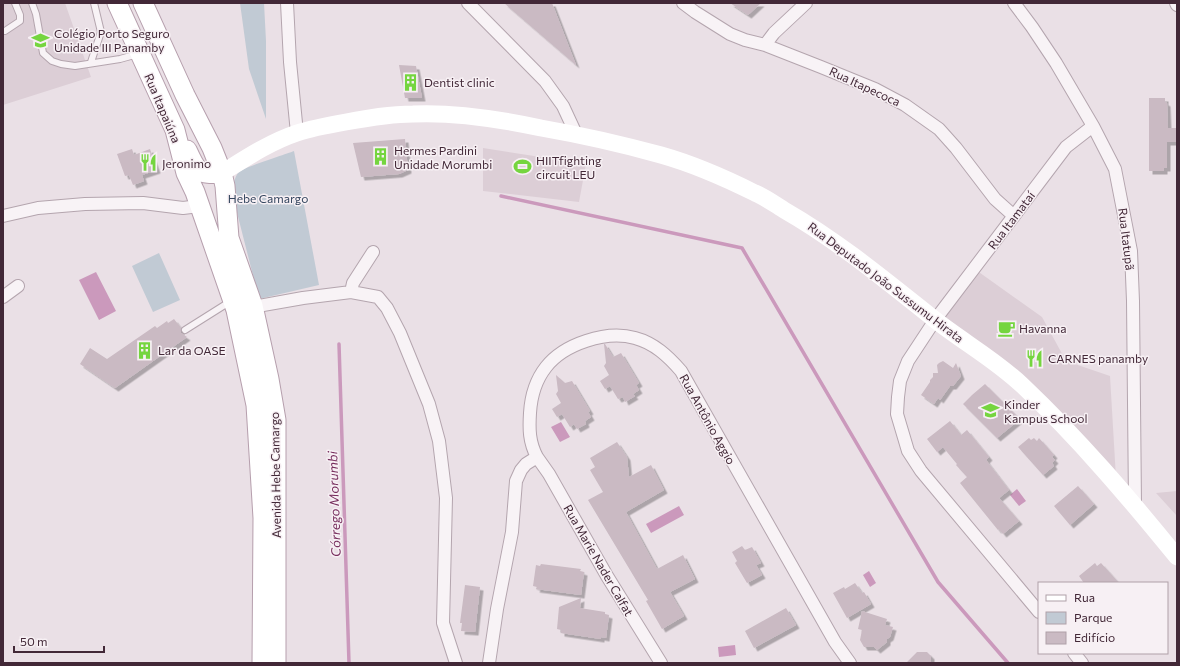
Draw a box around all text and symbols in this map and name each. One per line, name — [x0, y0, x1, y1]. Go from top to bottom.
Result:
place label: Colégio Porto Seguro Unidade III Panamby — [54, 26, 170, 54]
school or university icon: Colégio Porto Seguro Unidade III Panamby — [31, 30, 51, 50]
street label: Rua Itapecoca — [827, 63, 903, 109]
street label: Rua Itapaiúna — [142, 71, 184, 145]
building icon: Dentist clinic — [401, 72, 421, 92]
place label: Dentist clinic — [424, 75, 495, 89]
place label: Hermes Pardini Unidade Morumbi — [394, 143, 492, 171]
building icon: Hermes Pardini Unidade Morumbi — [371, 147, 391, 167]
restaurant icon: Jeronimo — [139, 153, 159, 173]
place label: HIITfighting circuit LEU — [536, 153, 602, 181]
place label: Jeronimo — [162, 156, 211, 171]
sports icon: HIITfighting circuit LEU — [513, 157, 533, 177]
street label: Rua Itamataí — [985, 188, 1038, 252]
park label: Hebe Camargo — [228, 191, 308, 205]
street label: Rua Itatupã — [1116, 207, 1138, 271]
street label: Rua Deputado João Sussumu Hirata — [805, 219, 967, 346]
cafe icon: Havanna — [996, 318, 1016, 338]
place label: Havanna — [1019, 321, 1066, 335]
building icon: Lar da OASE — [135, 340, 155, 360]
place label: Lar da OASE — [158, 343, 226, 357]
restaurant icon: CARNES panamby — [1025, 348, 1045, 368]
place label: CARNES panamby — [1048, 351, 1148, 365]
street label: Rua Antônio Aggio — [677, 371, 739, 467]
place label: Kinder Kampus School — [1004, 397, 1088, 425]
school or university icon: Kinder Kampus School — [981, 401, 1001, 421]
street label: Avenida Hebe Camargo — [267, 412, 283, 538]
water label: Córrego Morumbi — [324, 450, 344, 557]
street label: Rua Marie Nader Calfat — [561, 502, 637, 618]
legend — [1038, 582, 1168, 654]
text: Rua — [1074, 590, 1095, 604]
text: Parque — [1074, 610, 1112, 624]
scale bar — [14, 628, 104, 654]
text: Edifício — [1074, 630, 1115, 644]
text: 50 m — [20, 634, 48, 648]

